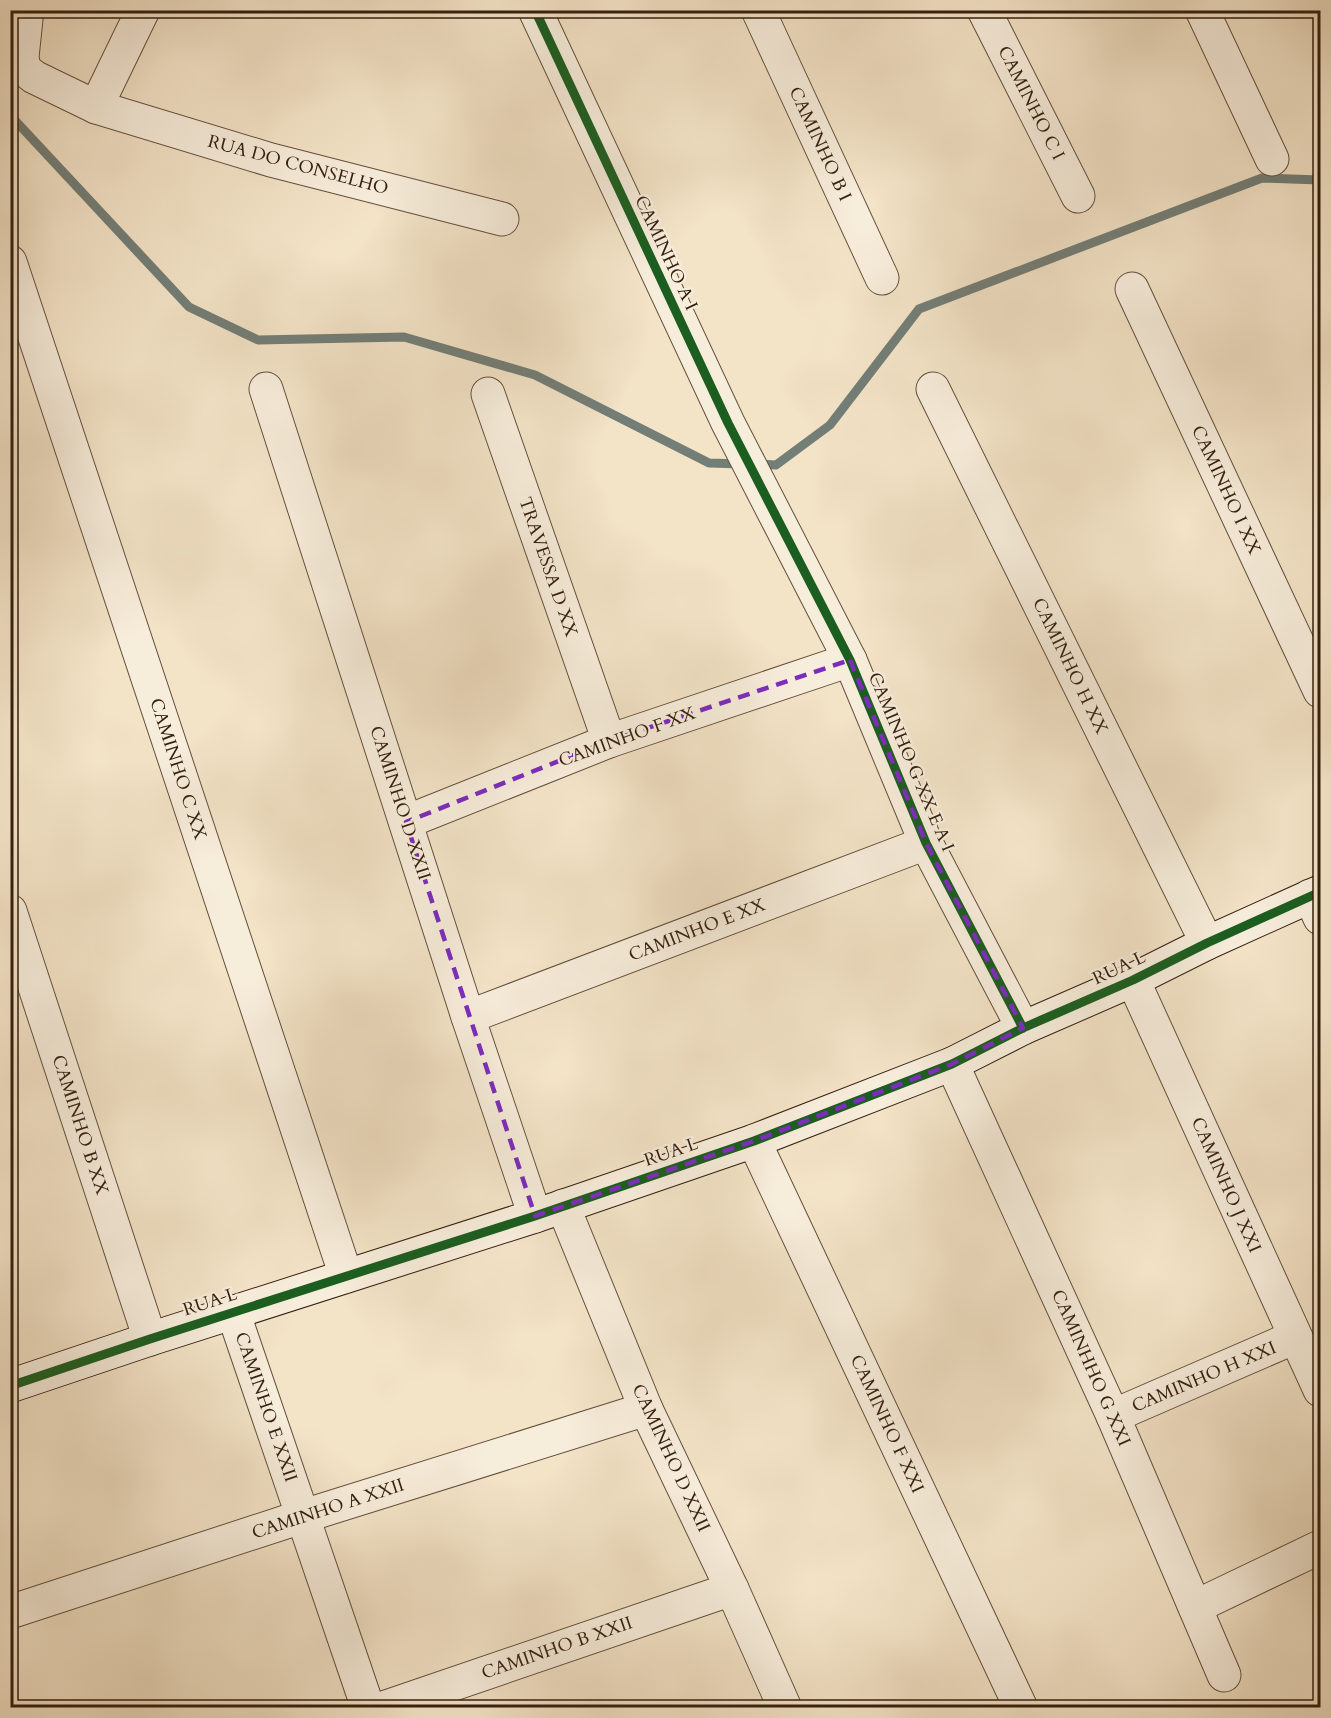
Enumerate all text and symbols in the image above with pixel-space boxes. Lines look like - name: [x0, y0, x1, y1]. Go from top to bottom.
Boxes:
- street label: CAMINHO C I: [991, 42, 1071, 164]
- street label: CAMINHO B I: [783, 83, 857, 205]
- street label: RUA DO CONSELHO: [205, 129, 391, 201]
- street label: CAMINHO A I: [628, 191, 704, 315]
- street label: CAMINHO I XX: [1185, 421, 1267, 559]
- street label: TRAVESSA D XX: [512, 494, 584, 641]
- street label: CAMINHO H XX: [1026, 594, 1114, 739]
- street label: CAMINHO G XX E A I: [862, 669, 960, 855]
- street label: CAMINHO C XX: [143, 695, 213, 844]
- street label: CAMINHO F XX: [555, 700, 700, 773]
- street label: CAMINHO D XXII: [363, 723, 437, 883]
- street label: CAMINHO E XX: [625, 892, 770, 968]
- street label: RUA L: [1088, 945, 1150, 991]
- street label: CAMINHO B XX: [46, 1052, 115, 1199]
- street label: CAMINHO J XXI: [1185, 1113, 1267, 1257]
- street label: RUA L: [641, 1131, 702, 1173]
- street label: RUA L: [180, 1281, 240, 1322]
- street label: CAMINHHO G XXI: [1045, 1286, 1137, 1450]
- street label: CAMINHO E XXII: [229, 1329, 303, 1485]
- street label: CAMINHO H XXI: [1128, 1335, 1280, 1419]
- street label: CAMINHO F XXI: [844, 1351, 930, 1497]
- street label: CAMINHO D XXII: [626, 1380, 716, 1536]
- street label: CAMINHO A XXII: [249, 1473, 407, 1545]
- street label: CAMINHO B XXII: [478, 1610, 636, 1686]

